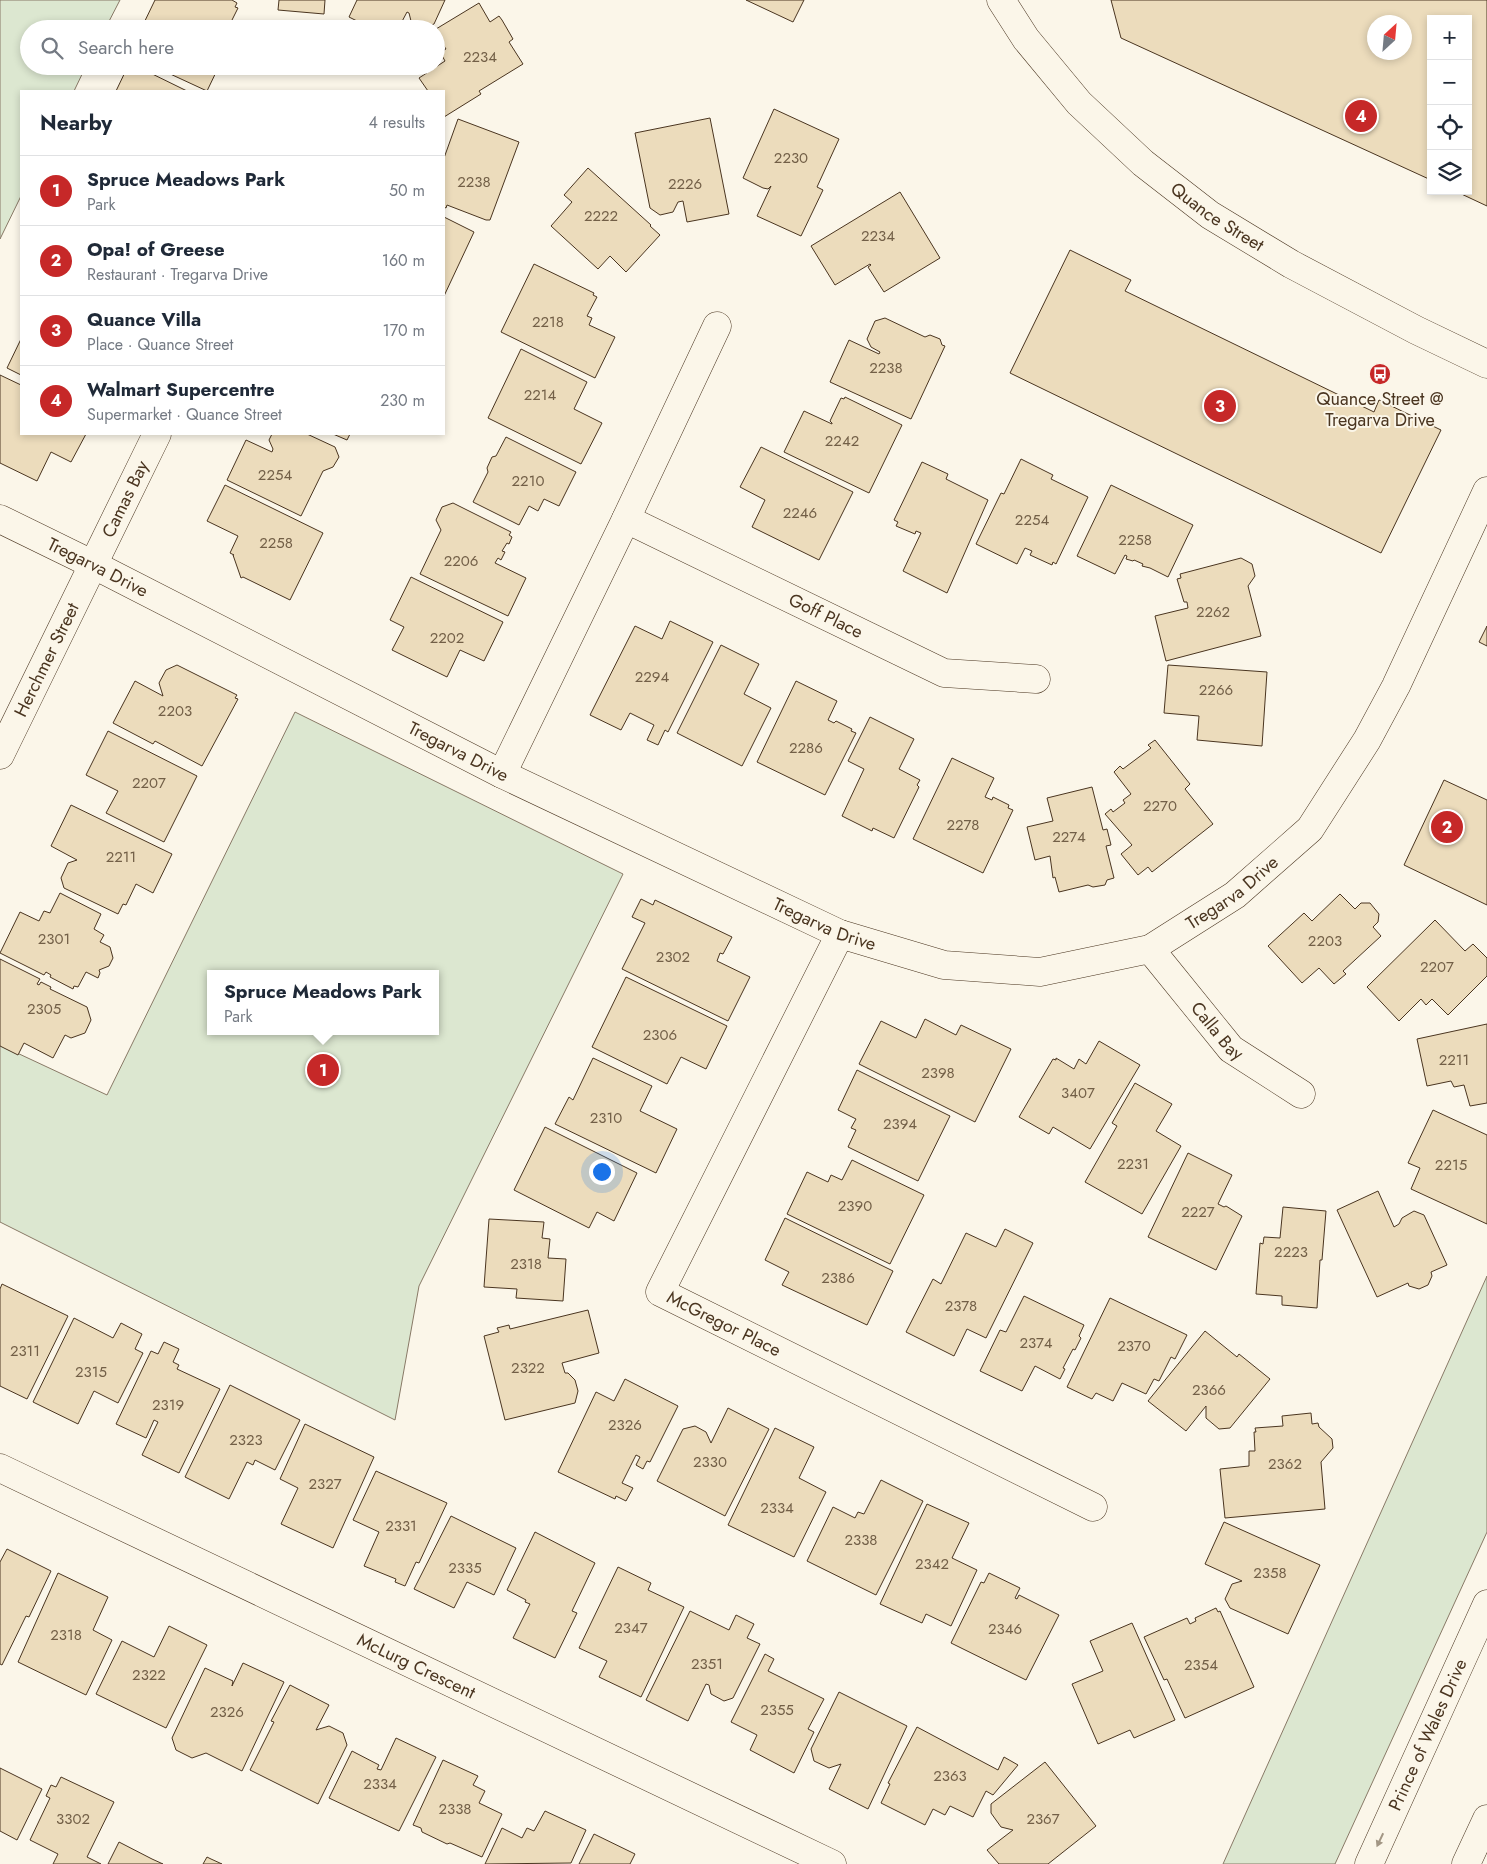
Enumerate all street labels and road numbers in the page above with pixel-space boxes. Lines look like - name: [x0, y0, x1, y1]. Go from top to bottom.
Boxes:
- street label: Quance Street: [1165, 176, 1270, 258]
- street label: Camas Bay: [95, 456, 155, 542]
- street label: Tregarva Drive: [43, 531, 153, 604]
- street label: Goff Place: [784, 587, 868, 645]
- street label: Herchmer Street: [8, 598, 86, 721]
- street label: Tregarva Drive: [404, 715, 513, 788]
- street label: Tregarva Drive: [1181, 850, 1284, 936]
- street label: Tregarva Drive: [769, 891, 879, 957]
- street label: Calla Bay: [1185, 996, 1248, 1067]
- street label: McGregor Place: [662, 1284, 785, 1363]
- street label: McLurg Crescent: [353, 1627, 480, 1706]
- street label: Prince of Wales Drive: [1382, 1654, 1473, 1815]

